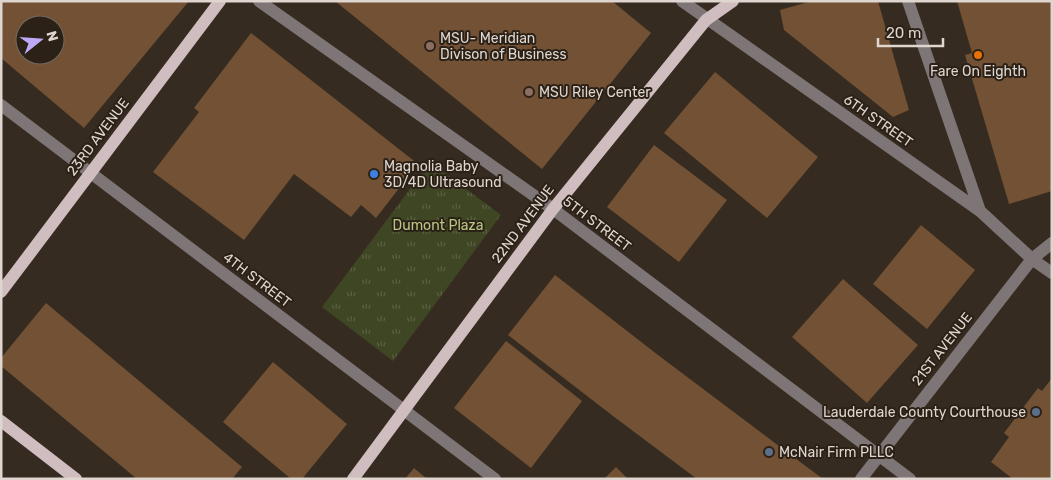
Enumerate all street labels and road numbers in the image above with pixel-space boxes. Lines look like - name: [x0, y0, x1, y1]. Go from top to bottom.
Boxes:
- street label: 6TH STREET: [840, 91, 916, 151]
- street label: 23RD AVENUE: [63, 95, 133, 179]
- street label: 22ND AVENUE: [488, 182, 558, 266]
- street label: 5TH STREET: [560, 193, 634, 255]
- street label: 4TH STREET: [220, 249, 294, 311]
- street label: 21ST AVENUE: [908, 309, 976, 389]

